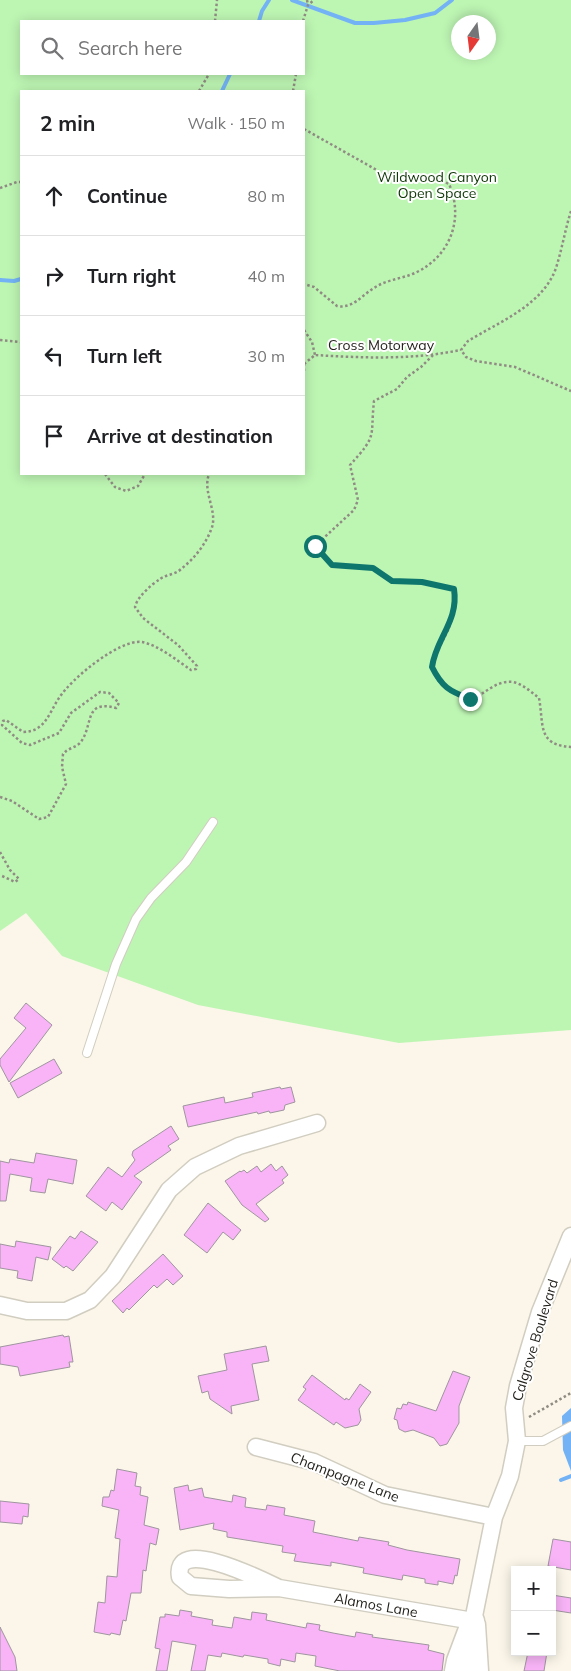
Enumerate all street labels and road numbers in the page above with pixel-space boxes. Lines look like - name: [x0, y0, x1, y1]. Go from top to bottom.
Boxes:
- street label: Cross Motorway: [328, 336, 435, 354]
- street label: Calgrove Boulevard: [508, 1277, 562, 1403]
- street label: Champagne Lane: [288, 1448, 402, 1506]
- street label: Alamos Lane: [333, 1589, 419, 1621]

